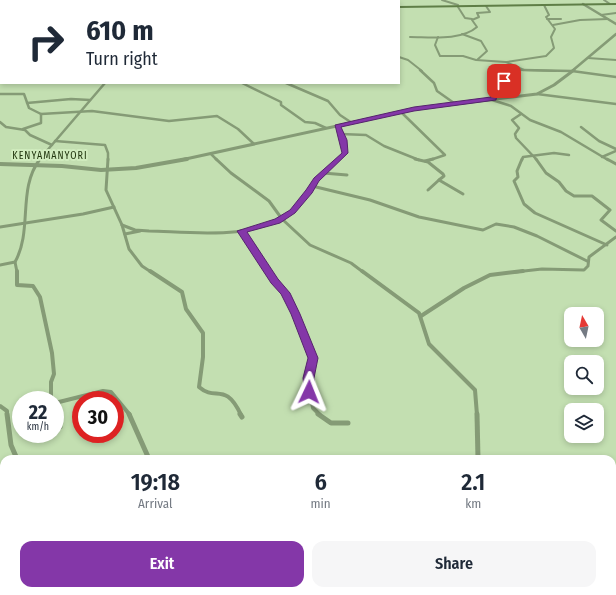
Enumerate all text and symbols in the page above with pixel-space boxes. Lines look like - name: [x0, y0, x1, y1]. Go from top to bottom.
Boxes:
- text: 610 m: [86, 14, 154, 47]
- icon: right: [20, 16, 72, 68]
- text: Turn right: [86, 48, 158, 70]
- pin: [487, 64, 521, 98]
- icon: arrive: [493, 70, 515, 92]
- district label: KENYAMANYORI: [12, 150, 88, 162]
- north arrow: [564, 307, 604, 347]
- map controls: [564, 307, 604, 443]
- button: search: [564, 355, 604, 395]
- position arrow: [288, 371, 330, 413]
- speed limit sign: 30: [72, 391, 124, 443]
- text: 22: [29, 400, 47, 424]
- button: layers: [564, 403, 604, 443]
- text: km/h: [27, 421, 49, 433]
- text: 19:18: [131, 468, 180, 496]
- text: 6: [314, 468, 327, 496]
- text: 2.1: [461, 468, 485, 496]
- text: Arrival: [138, 496, 173, 511]
- text: min: [311, 496, 331, 511]
- text: km: [465, 496, 481, 511]
- button: Exit: [20, 541, 304, 587]
- button: Share: [312, 541, 596, 587]

